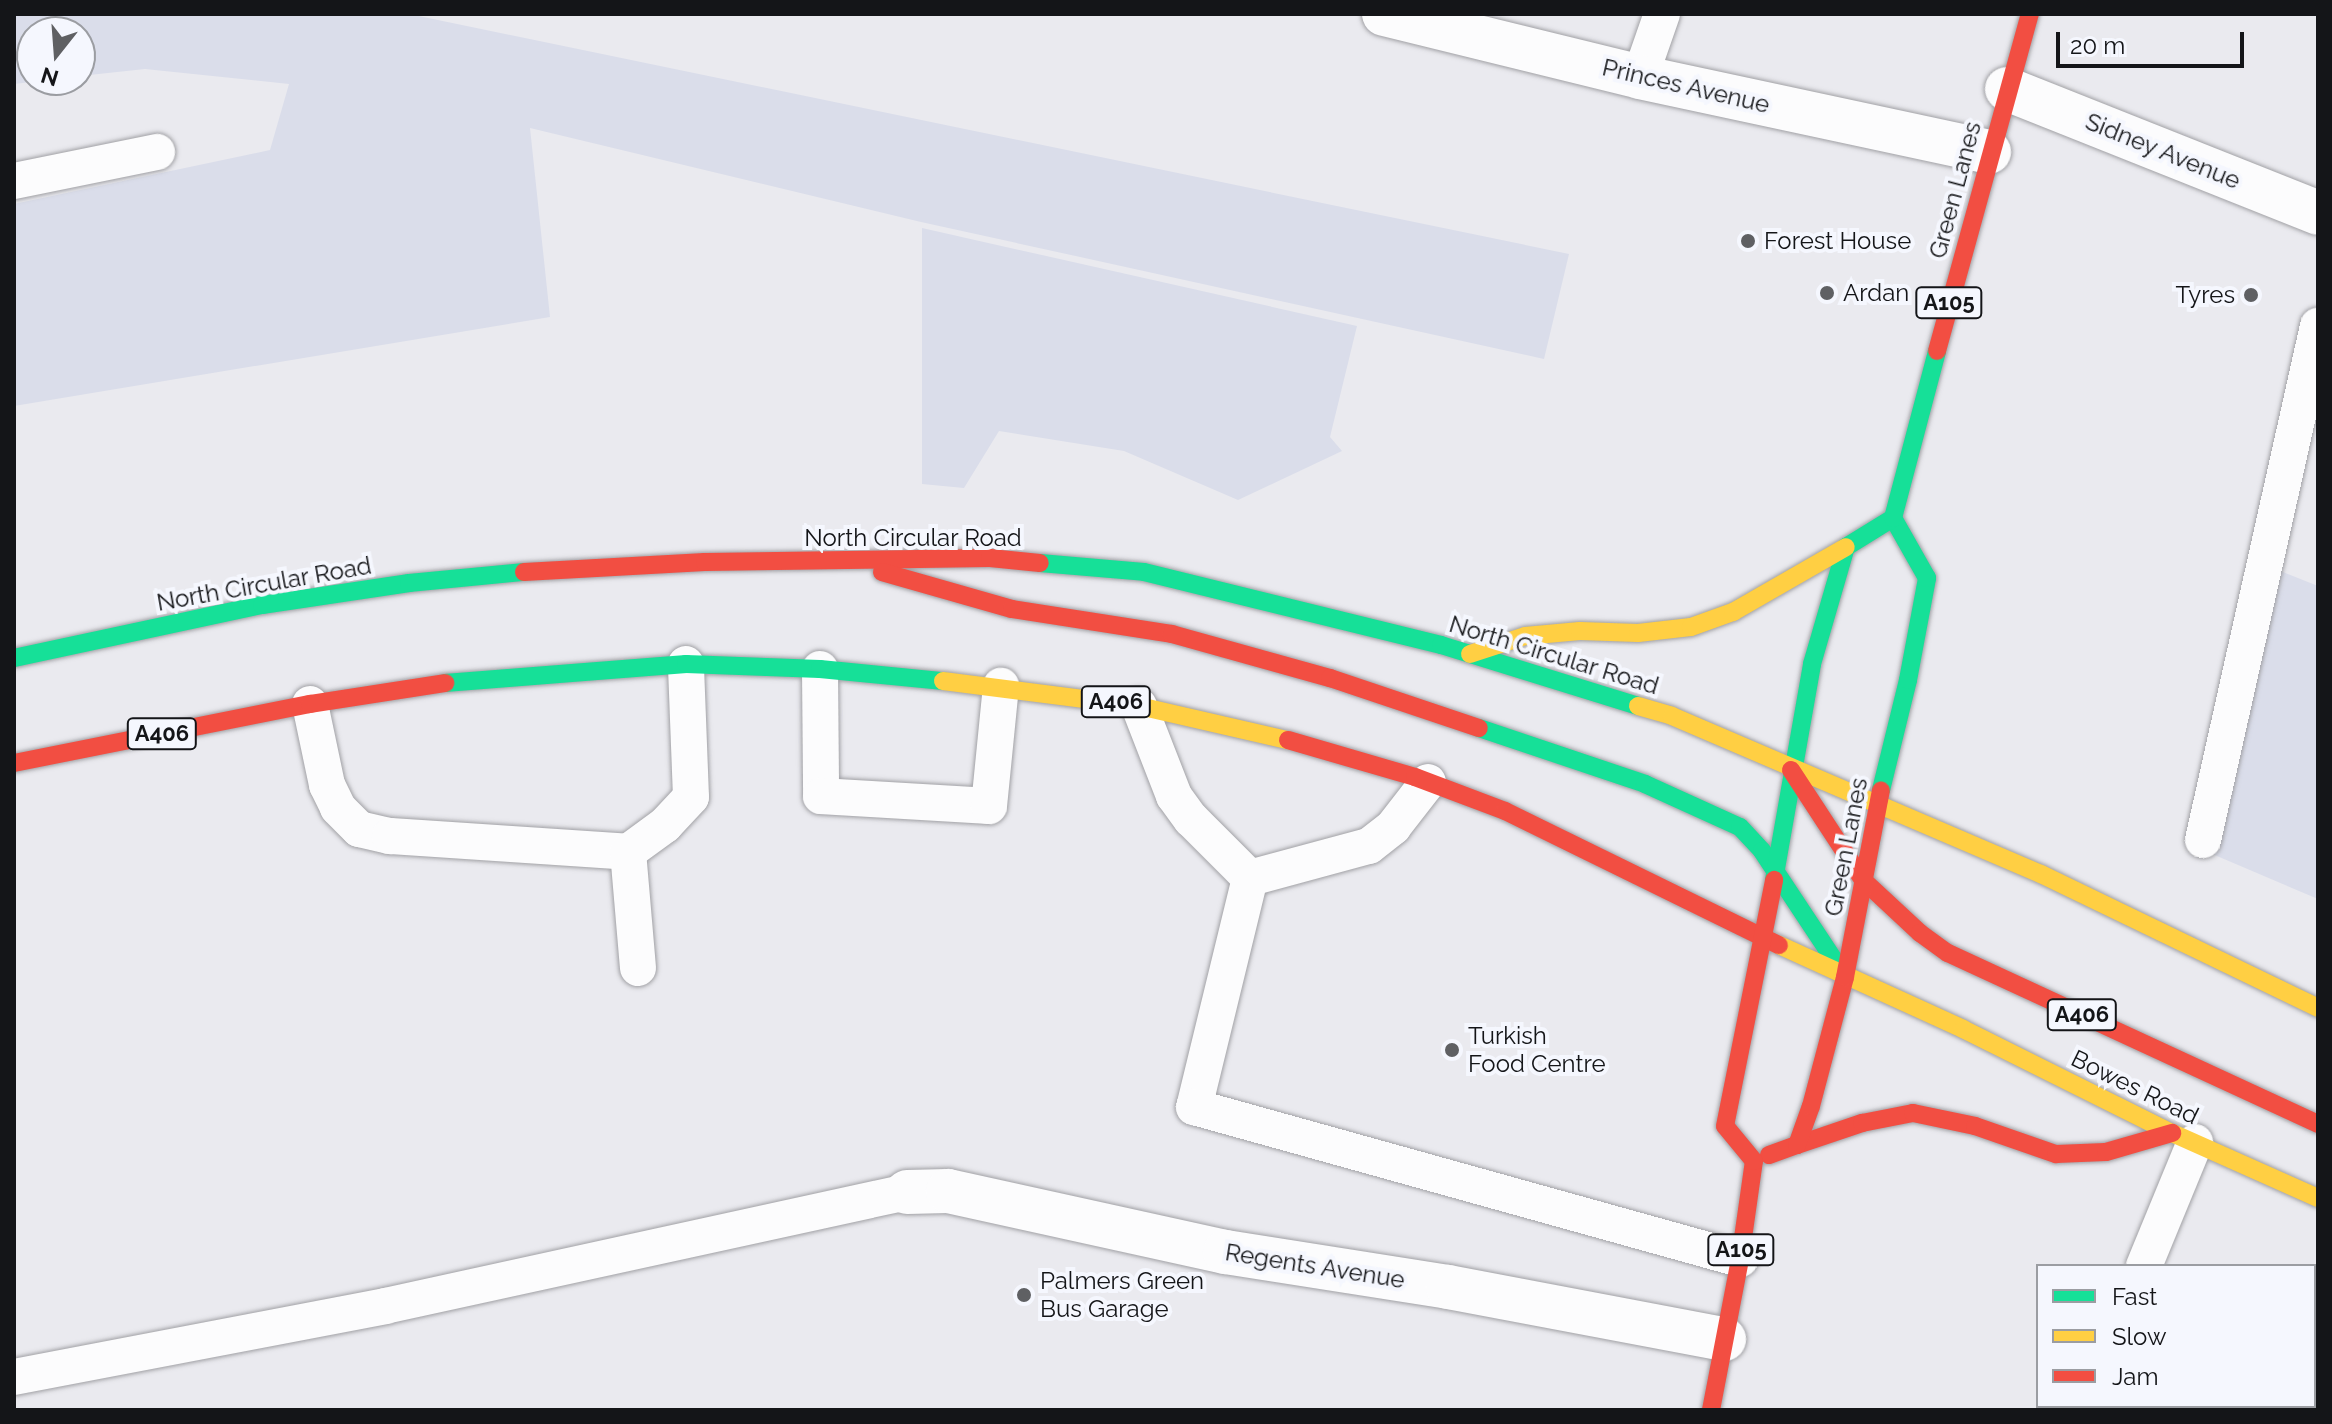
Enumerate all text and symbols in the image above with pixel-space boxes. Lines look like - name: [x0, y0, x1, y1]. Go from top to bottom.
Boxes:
- north arrow: [16, 16, 96, 96]
- scale bar: [2060, 16, 2248, 66]
- text: 20 m: [2070, 31, 2125, 60]
- street label: Princes Avenue: [1599, 53, 1773, 119]
- text: N: [38, 62, 61, 92]
- street label: Sidney Avenue: [2081, 107, 2245, 195]
- street label: Green Lanes: [1923, 119, 1987, 261]
- place label: Forest House: [1764, 227, 1911, 255]
- marker: Forest House: [1739, 232, 1757, 250]
- place label: Ardan: [1843, 279, 1909, 307]
- place label: Tyres: [2176, 281, 2235, 309]
- marker: Ardan: [1818, 284, 1836, 302]
- road number: A105: [1915, 285, 1983, 321]
- marker: Tyres: [2242, 286, 2260, 304]
- street label: North Circular Road: [804, 524, 1022, 552]
- street label: North Circular Road: [154, 551, 374, 617]
- street label: North Circular Road: [1446, 609, 1662, 701]
- road number: A406: [1080, 684, 1152, 720]
- road number: A406: [126, 716, 198, 752]
- street label: Green Lanes: [1818, 775, 1874, 919]
- road number: A406: [2046, 997, 2118, 1033]
- place label: Turkish Food Centre: [1468, 1022, 1606, 1078]
- marker: Turkish Food Centre: [1443, 1041, 1461, 1059]
- street label: Bowes Road: [2067, 1044, 2203, 1130]
- road number: A105: [1707, 1232, 1775, 1268]
- street label: Regents Avenue: [1223, 1238, 1407, 1294]
- legend: [2036, 1264, 2316, 1408]
- place label: Palmers Green Bus Garage: [1040, 1267, 1204, 1323]
- text: Fast: [2112, 1282, 2157, 1311]
- marker: Palmers Green Bus Garage: [1015, 1286, 1033, 1304]
- text: Slow: [2112, 1322, 2166, 1351]
- text: Jam: [2112, 1362, 2158, 1391]

